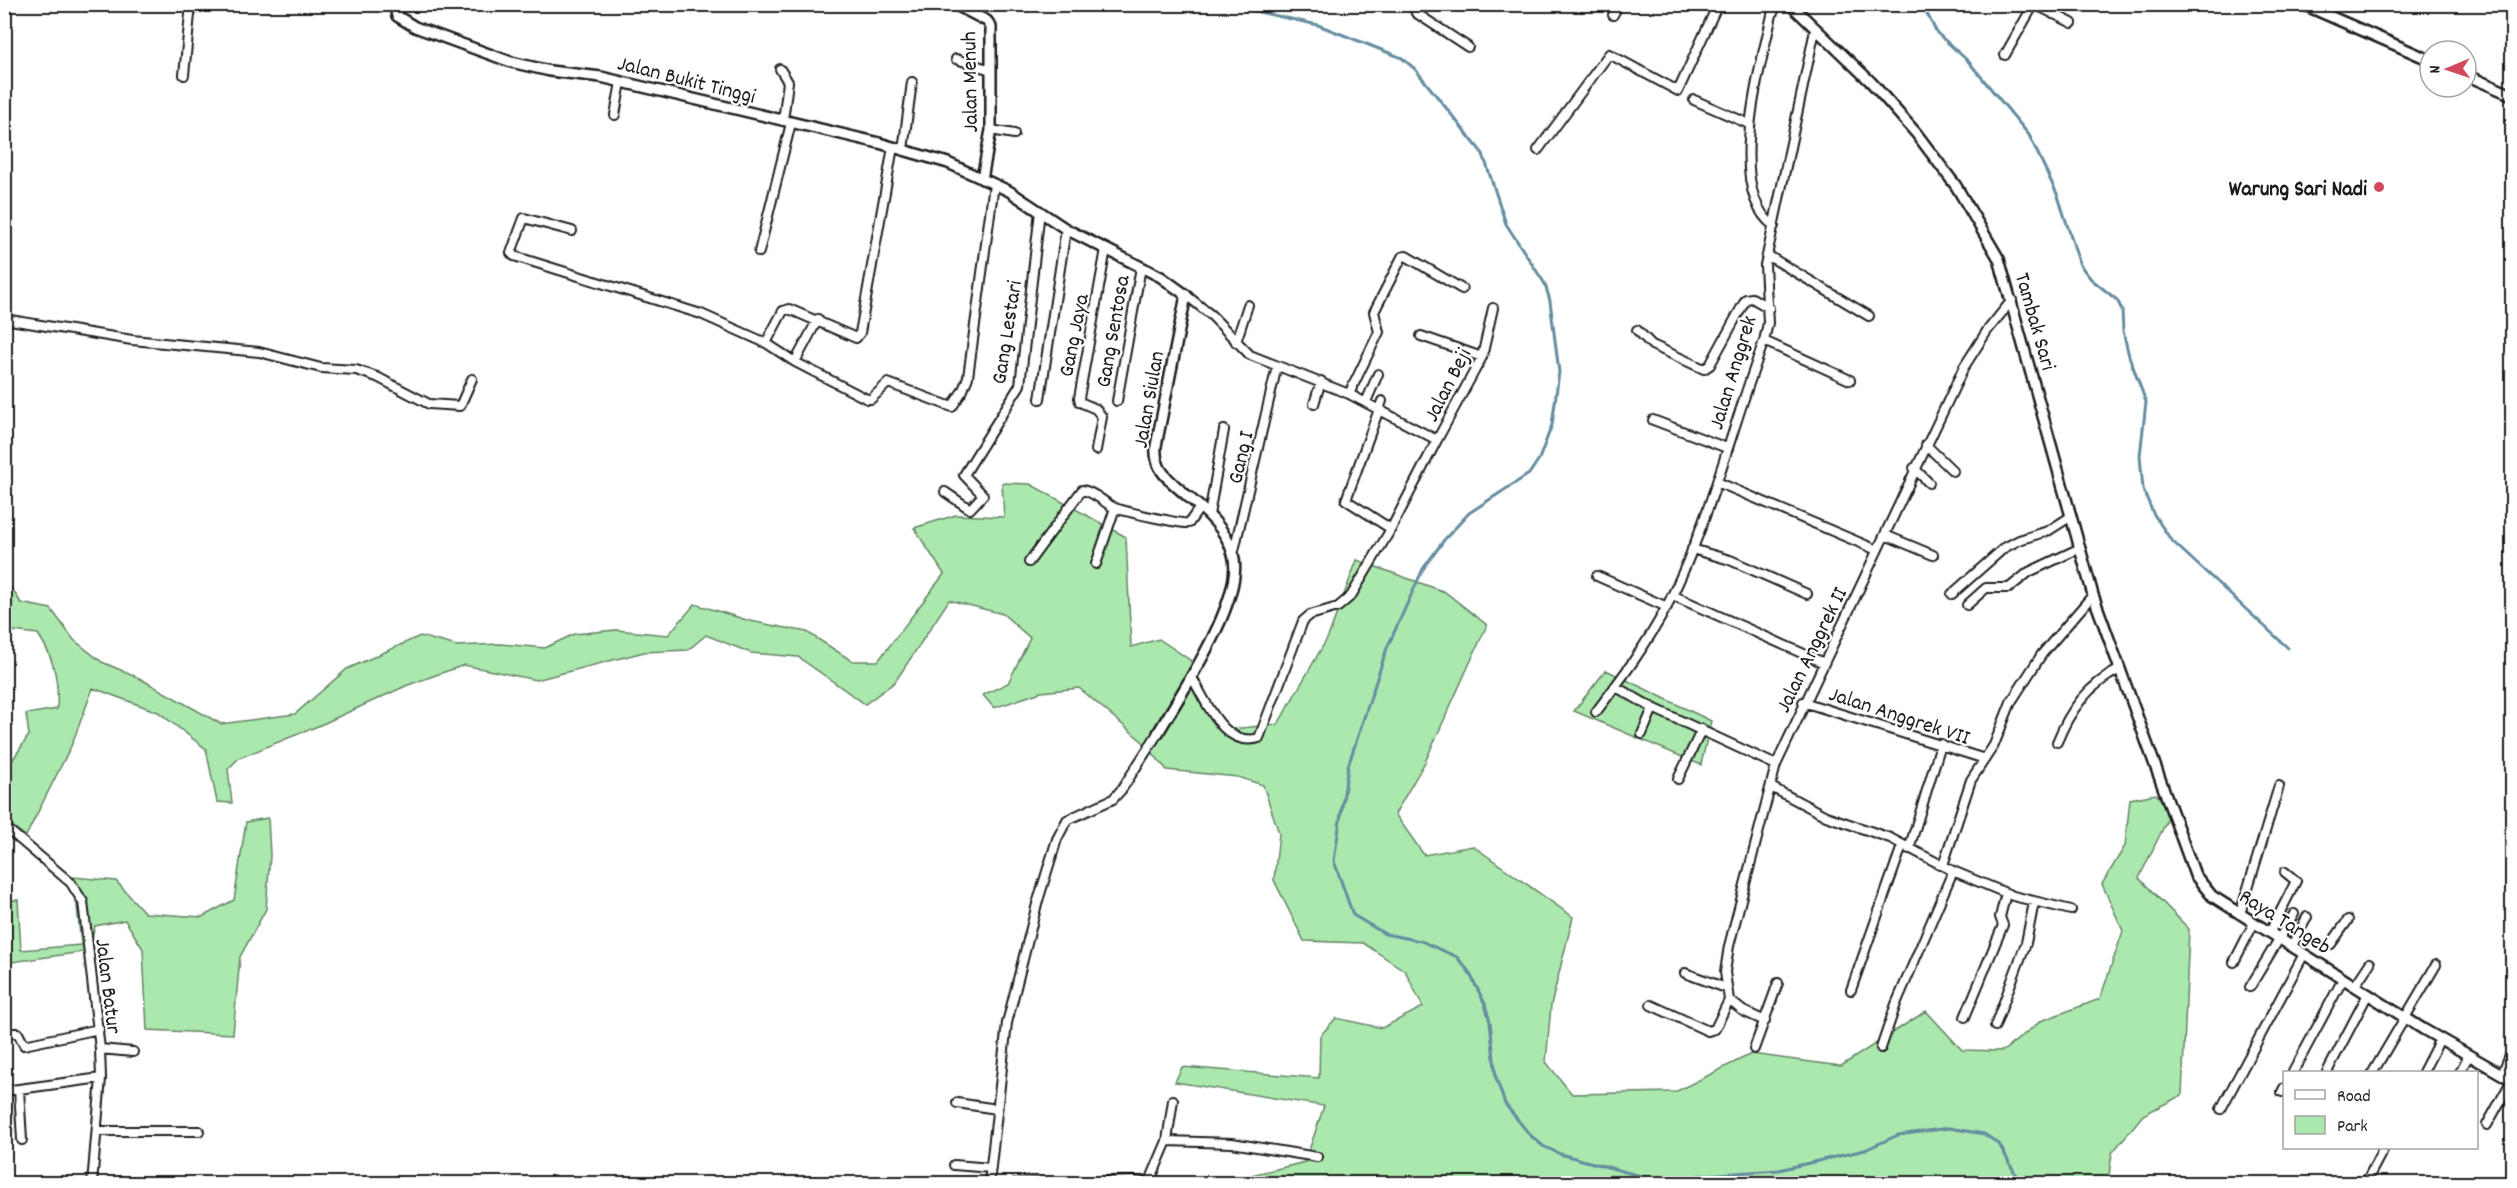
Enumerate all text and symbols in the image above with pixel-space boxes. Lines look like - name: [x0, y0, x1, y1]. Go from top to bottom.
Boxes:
- street label: Jalan Menuh: [955, 31, 988, 133]
- north arrow: [2418, 39, 2478, 99]
- street label: Jalan Bukit Tinggi: [614, 49, 759, 114]
- text: N: [2424, 65, 2447, 74]
- place label: Warung Sari Nadi: [2229, 175, 2367, 206]
- marker: Warung Sari Nadi: [2372, 180, 2386, 194]
- street label: Tambak Sari: [2005, 269, 2062, 374]
- street label: Gang Sentosa: [1089, 272, 1140, 390]
- street label: Gang Lestari: [985, 278, 1032, 387]
- street label: Gang Jaya: [1052, 291, 1099, 380]
- street label: Jalan Anggrek: [1702, 312, 1766, 434]
- street label: Jalan Beji: [1417, 343, 1481, 428]
- street label: Jalan Siulan: [1127, 349, 1174, 451]
- street label: Gang I: [1221, 428, 1264, 487]
- street label: Jalan Anggrek II: [1769, 582, 1857, 718]
- street label: Jalan Anggrek VII: [1824, 680, 1974, 755]
- street label: Raya Tangeb: [2232, 882, 2336, 964]
- street label: Jalan Batur: [85, 937, 128, 1037]
- legend: [2283, 1071, 2478, 1149]
- text: Road: [2337, 1085, 2371, 1110]
- text: Park: [2337, 1115, 2368, 1140]

